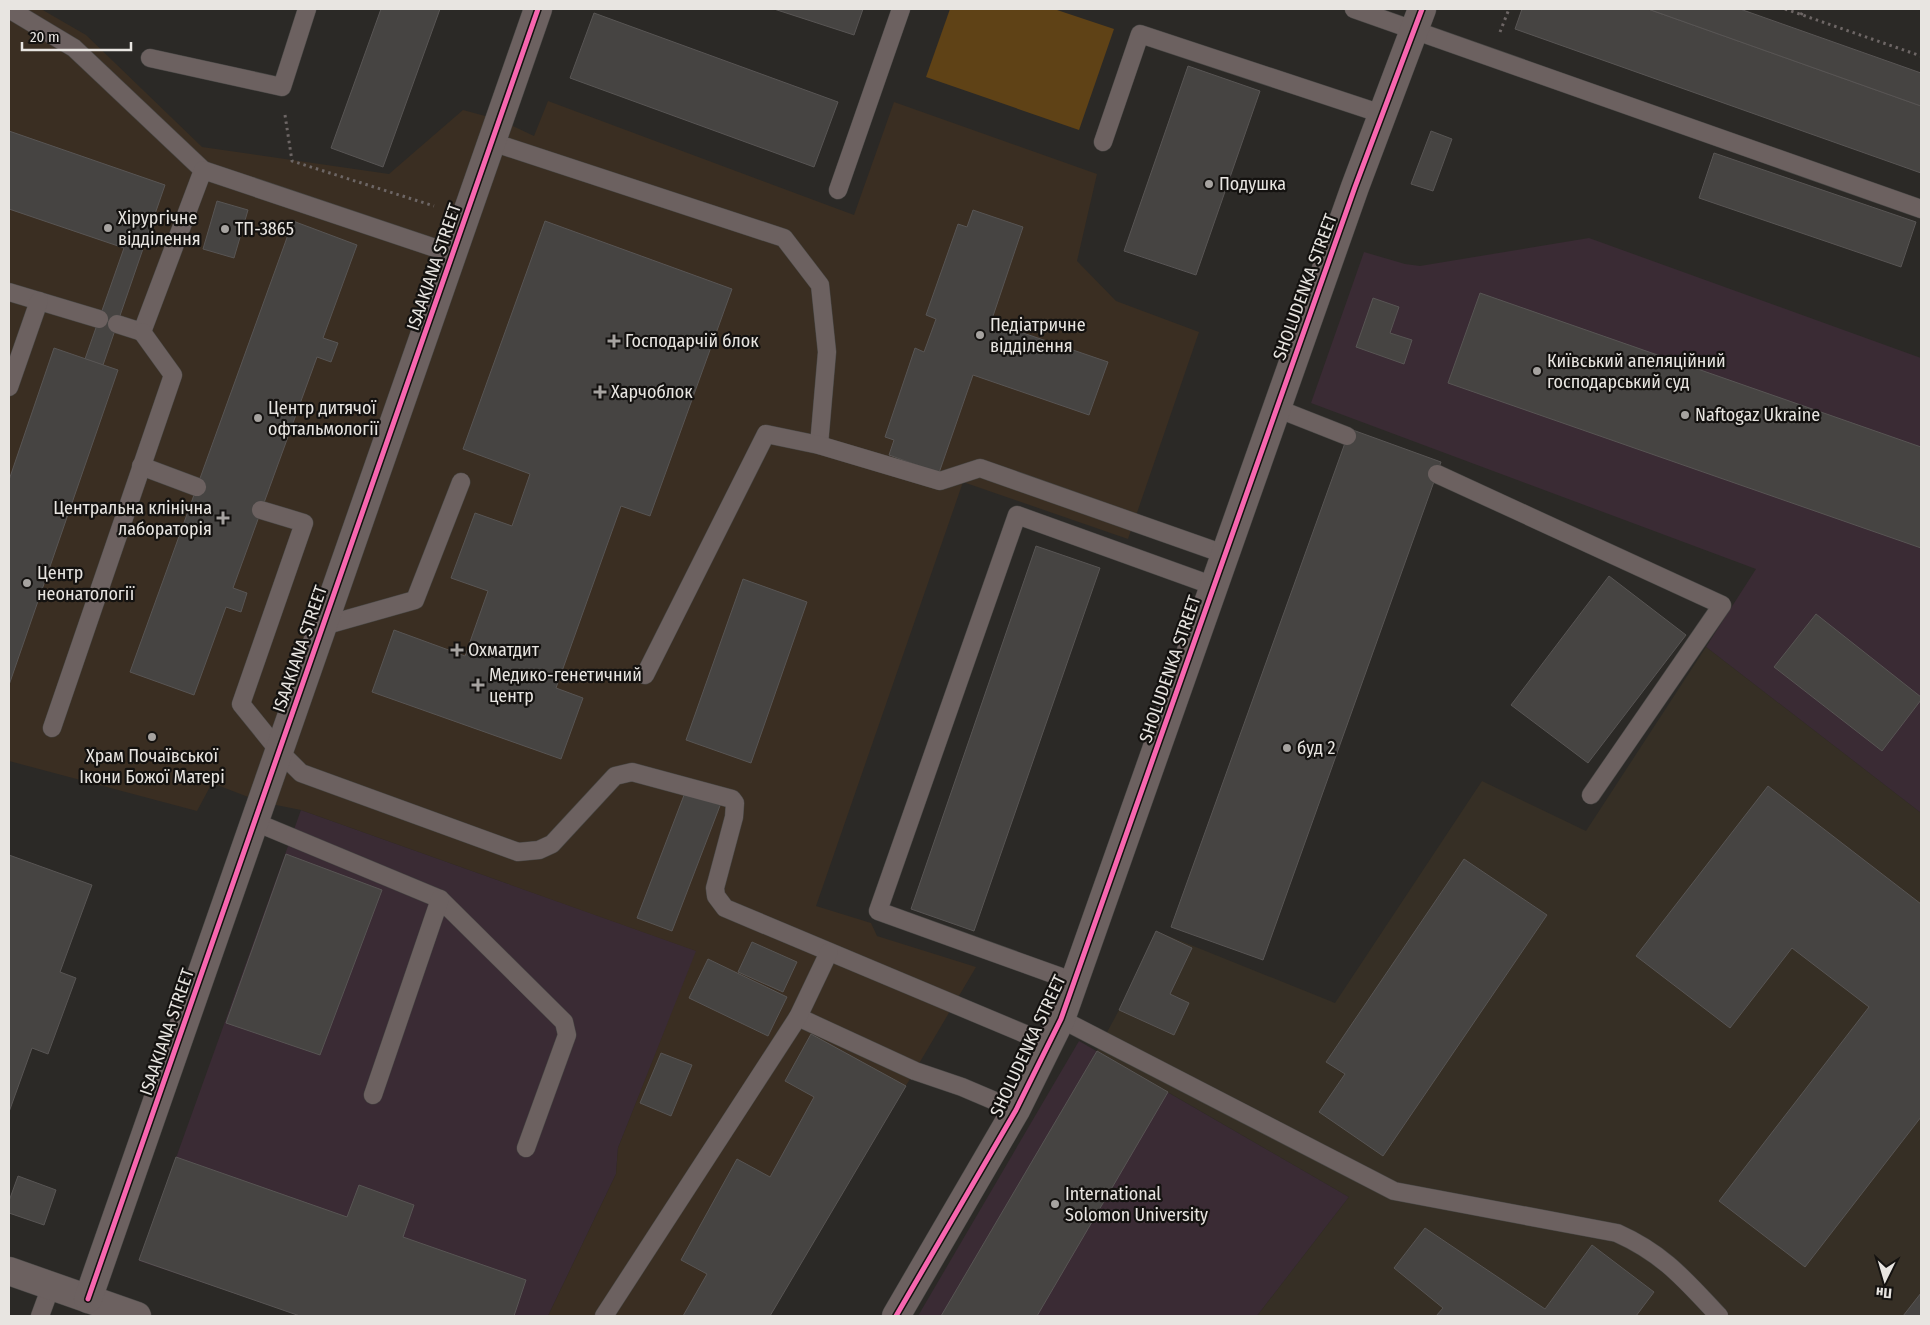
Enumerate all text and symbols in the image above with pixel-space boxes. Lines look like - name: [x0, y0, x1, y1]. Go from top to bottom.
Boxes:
- scale bar: [22, 20, 131, 52]
- text: 20 m: [30, 28, 60, 46]
- place label: Подушка: [1219, 173, 1286, 195]
- marker: Подушка: [1203, 178, 1215, 190]
- street label: ISAAKIANA STREET: [402, 200, 466, 333]
- place label: Хірургічне відділення: [118, 207, 201, 250]
- street label: SHOLUDENKA STREET: [1268, 210, 1342, 363]
- place label: ТП-3865: [235, 218, 294, 240]
- marker: Хірургічне відділення: [102, 222, 114, 234]
- marker: ТП-3865: [219, 223, 231, 235]
- place label: Педіатричне відділення: [990, 314, 1086, 357]
- marker: Педіатричне відділення: [974, 329, 986, 341]
- place label: Господарчій блок: [625, 330, 759, 352]
- marker: Господарчій блок: [607, 334, 621, 348]
- place label: Київський апеляційний господарський суд: [1547, 350, 1726, 393]
- marker: Київський апеляційний господарський суд: [1531, 365, 1543, 377]
- place label: Харчоблок: [611, 381, 693, 403]
- marker: Харчоблок: [593, 385, 607, 399]
- place label: Центр дитячої офтальмології: [268, 397, 379, 440]
- place label: Naftogaz Ukraine: [1695, 404, 1820, 426]
- marker: Naftogaz Ukraine: [1679, 409, 1691, 421]
- marker: Центр дитячої офтальмології: [252, 412, 264, 424]
- place label: Центральна клінічна лабораторія: [53, 497, 212, 540]
- marker: Центральна клінічна лабораторія: [216, 511, 230, 525]
- place label: Центр неонатології: [37, 562, 135, 605]
- marker: Центр неонатології: [21, 577, 33, 589]
- street label: ISAAKIANA STREET: [268, 582, 332, 715]
- street label: SHOLUDENKA STREET: [1134, 592, 1206, 746]
- place label: Охматдит: [468, 639, 540, 661]
- marker: Охматдит: [450, 643, 464, 657]
- place label: Медико-генетичний центр: [489, 664, 642, 707]
- marker: Медико-генетичний центр: [471, 678, 485, 692]
- marker: Храм Почаївської Ікони Божої Матері: [146, 731, 158, 743]
- place label: буд 2: [1297, 737, 1335, 759]
- marker: буд 2: [1281, 742, 1293, 754]
- place label: Храм Почаївської Ікони Божої Матері: [79, 745, 225, 788]
- street label: ISAAKIANA STREET: [135, 965, 199, 1098]
- street label: SHOLUDENKA STREET: [985, 971, 1071, 1121]
- place label: International Solomon University: [1065, 1183, 1208, 1226]
- marker: International Solomon University: [1049, 1198, 1061, 1210]
- north arrow: [1860, 1255, 1910, 1305]
- text: Пн: [1875, 1283, 1893, 1302]

